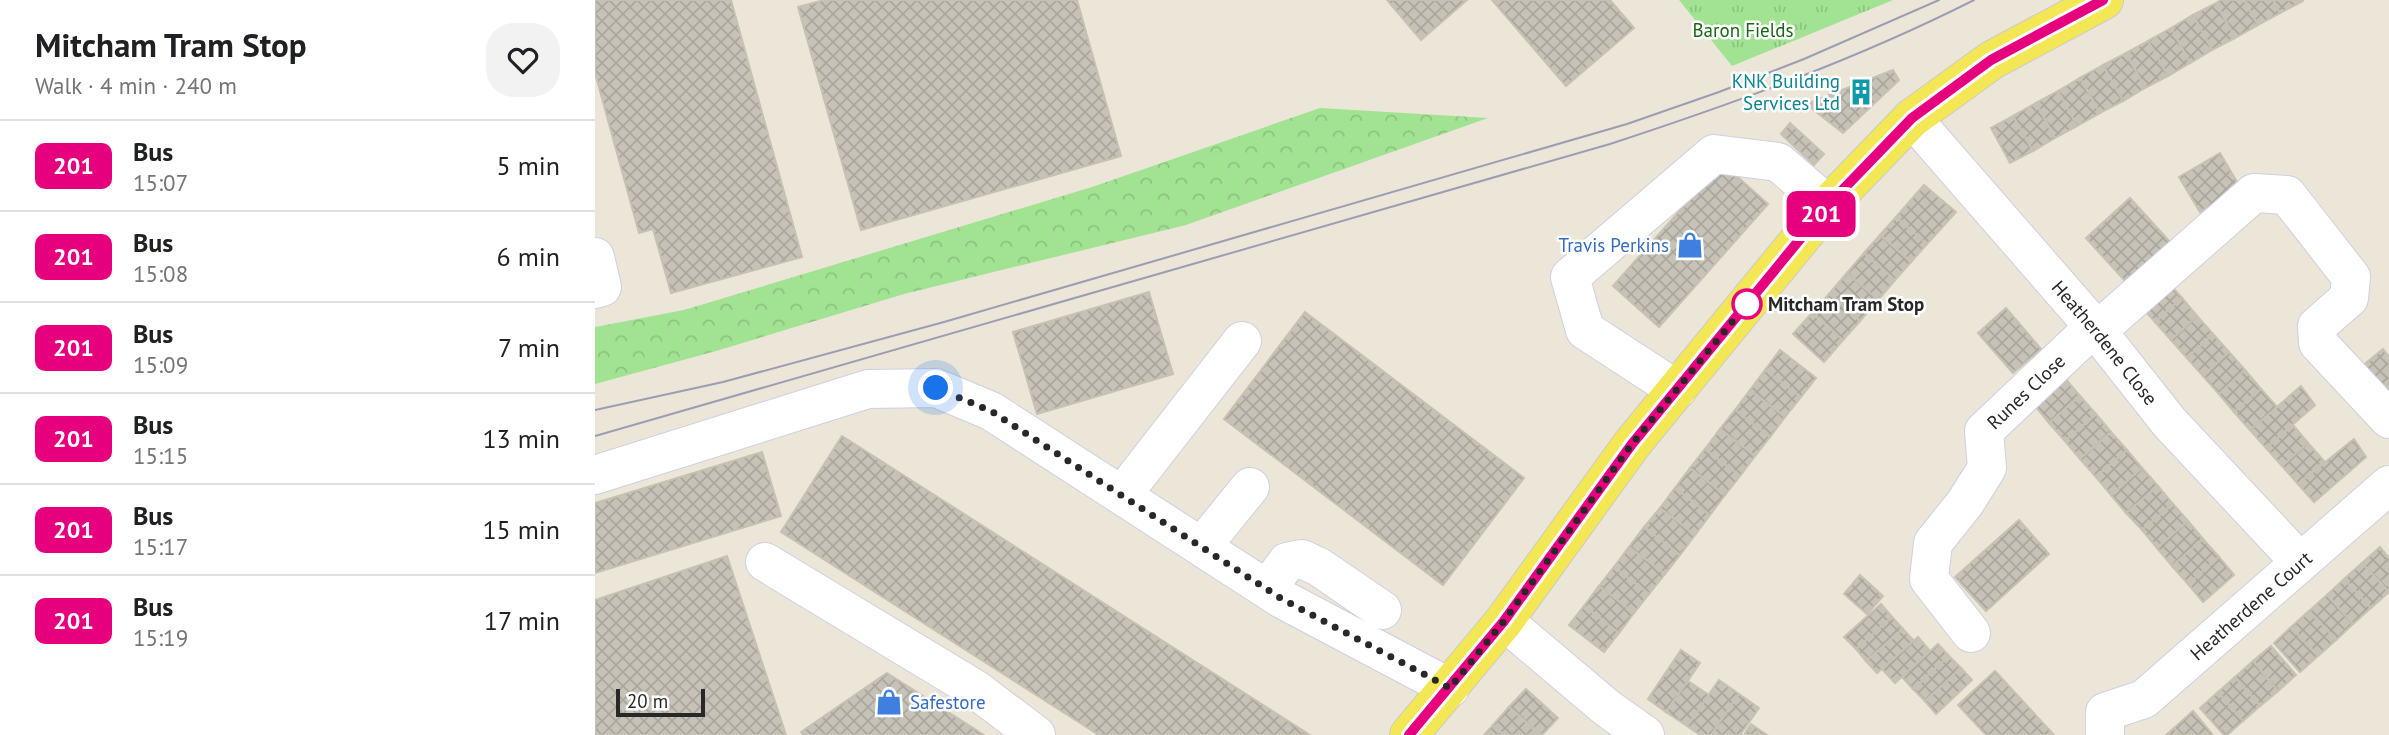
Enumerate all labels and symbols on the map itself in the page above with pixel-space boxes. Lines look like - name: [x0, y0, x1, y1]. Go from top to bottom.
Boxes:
- park label: Baron Fields: [1693, 18, 1793, 42]
- place label: KNK Building Services Ltd: [1732, 69, 1840, 115]
- building icon: KNK Building Services Ltd: [1846, 77, 1876, 107]
- line badge: 201: [1781, 191, 1861, 237]
- shop icon: Travis Perkins: [1675, 230, 1705, 260]
- place label: Travis Perkins: [1559, 233, 1669, 257]
- street label: Heatherdene Close: [2047, 275, 2163, 410]
- marker: Mitcham Tram Stop: [1732, 289, 1762, 319]
- place label: Mitcham Tram Stop: [1768, 292, 1924, 316]
- street label: Runes Close: [1982, 349, 2070, 434]
- your location: [918, 370, 953, 405]
- street label: Heatherdene Court: [2185, 546, 2317, 665]
- scale bar: [616, 686, 705, 718]
- shop icon: Safestore: [874, 687, 904, 717]
- place label: Safestore: [910, 690, 986, 714]

